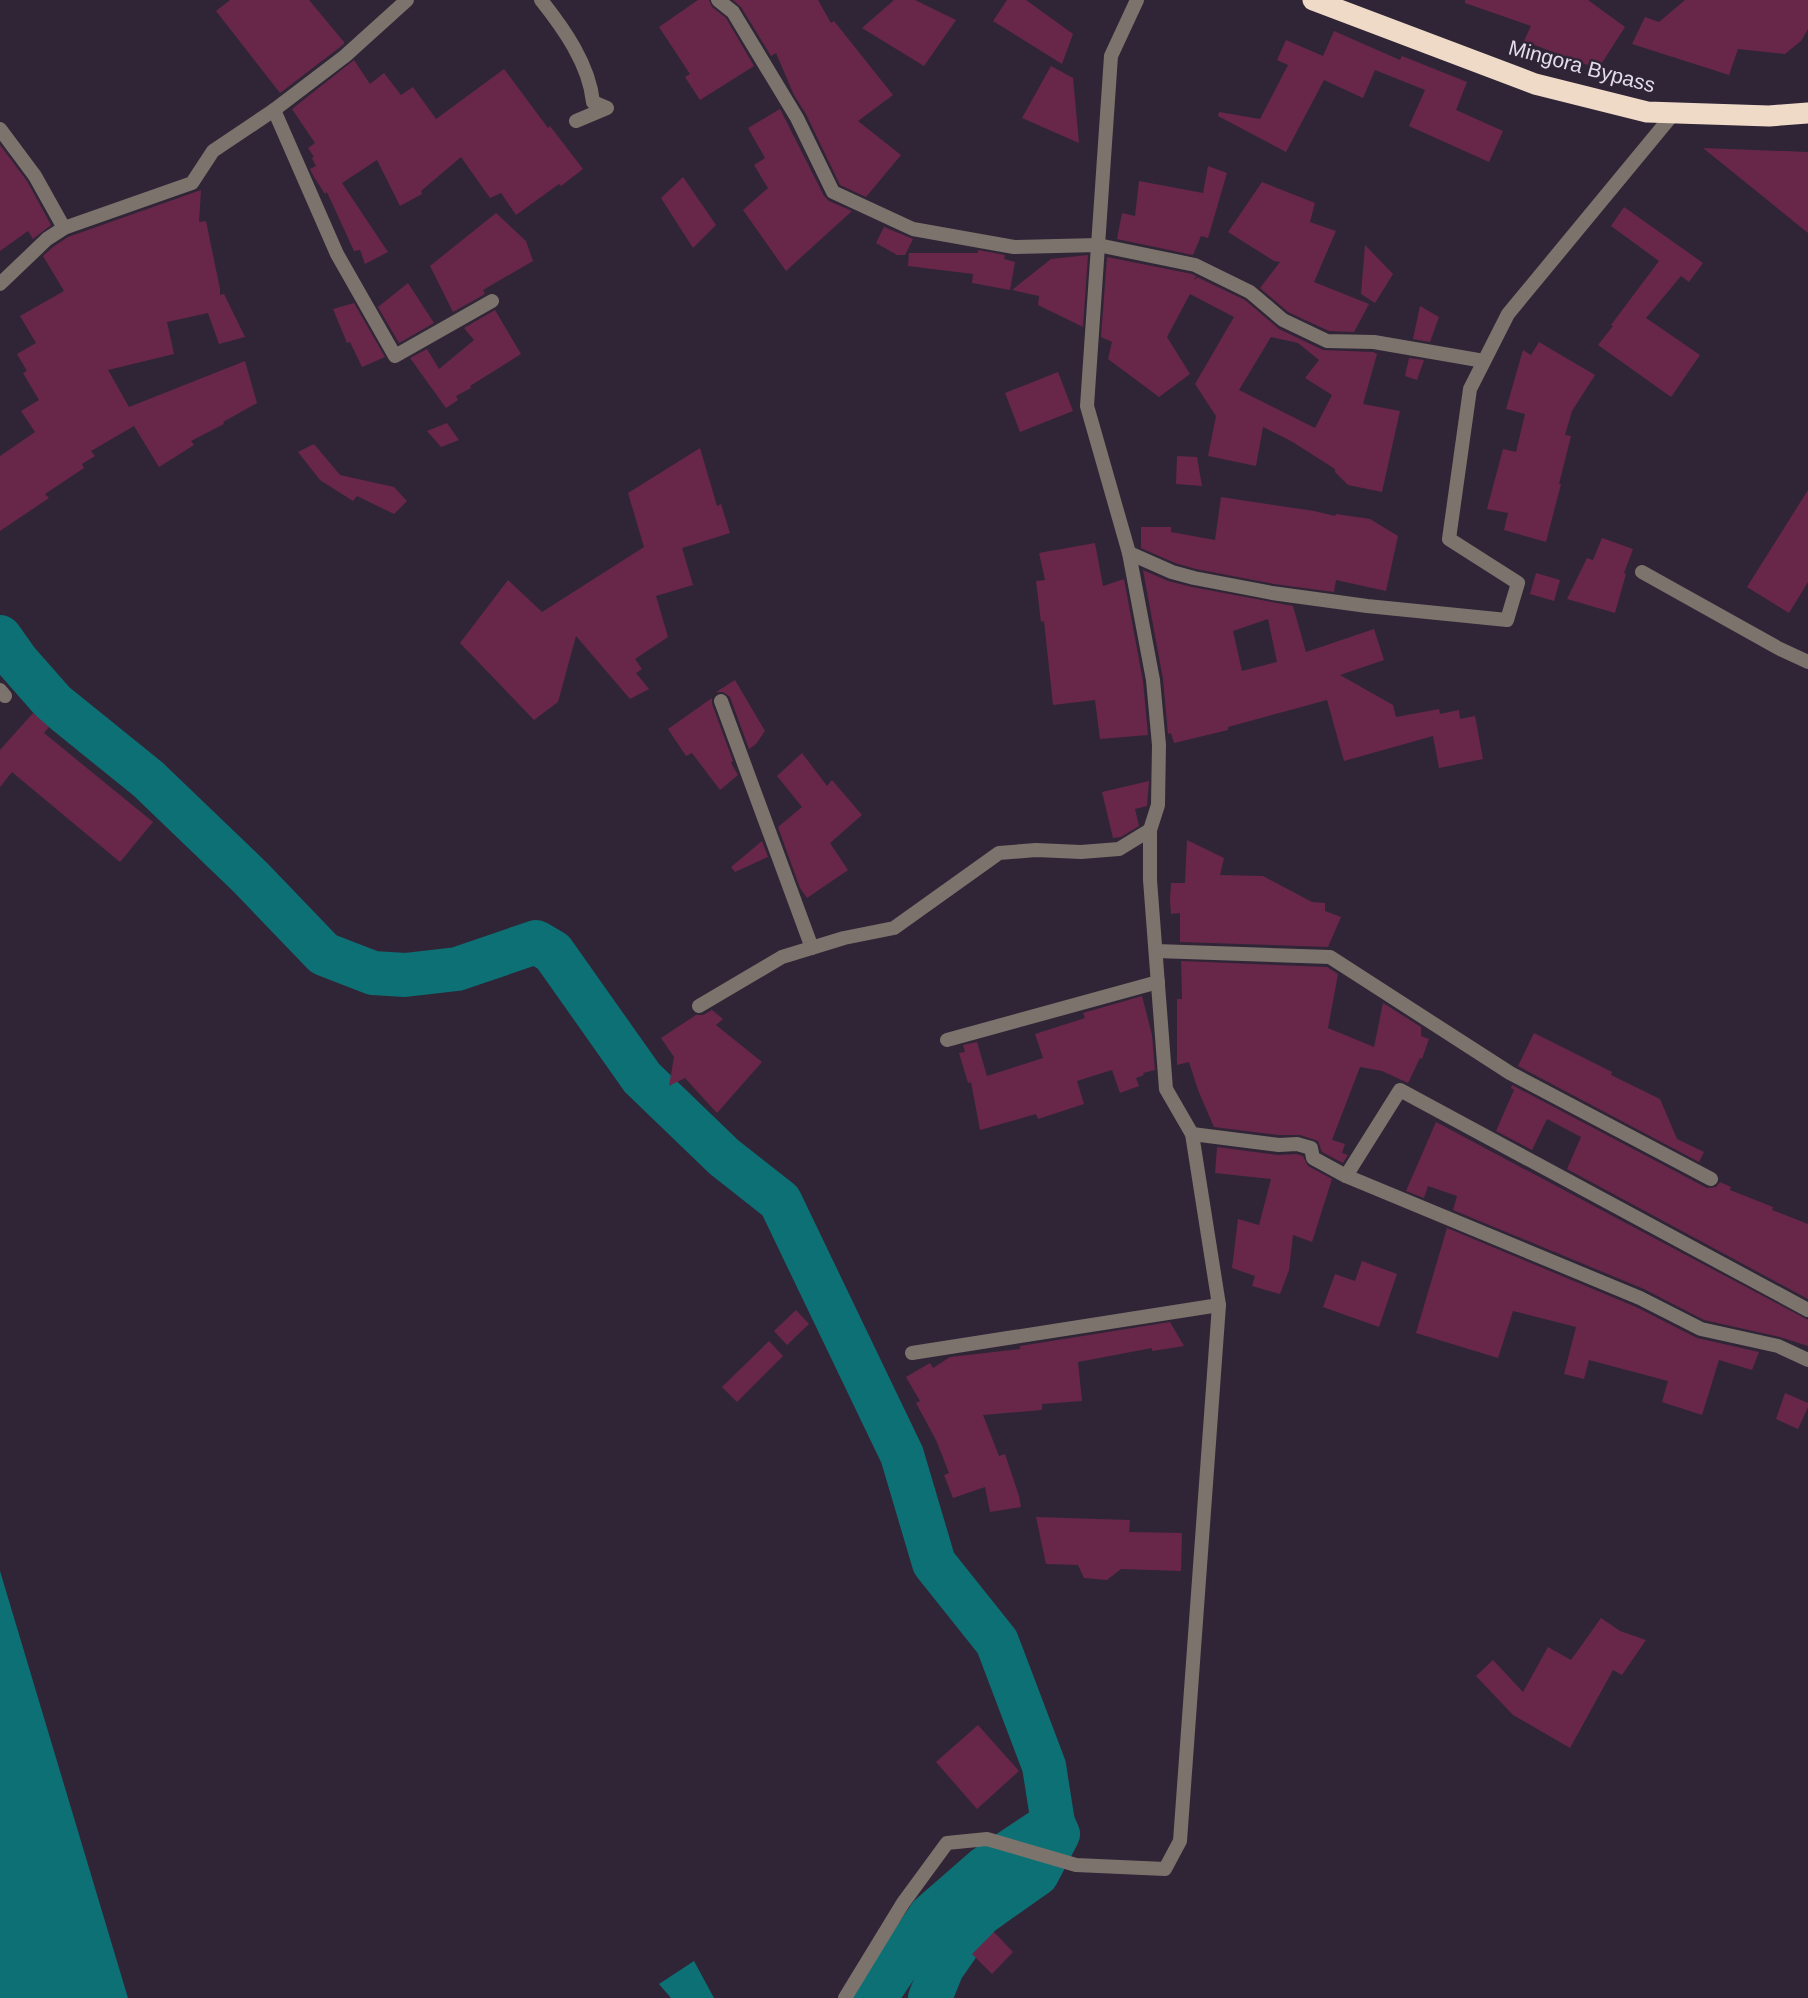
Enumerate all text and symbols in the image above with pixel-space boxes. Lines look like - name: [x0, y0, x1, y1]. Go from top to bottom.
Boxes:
- street label: Mingora Bypass: [1506, 35, 1658, 97]

